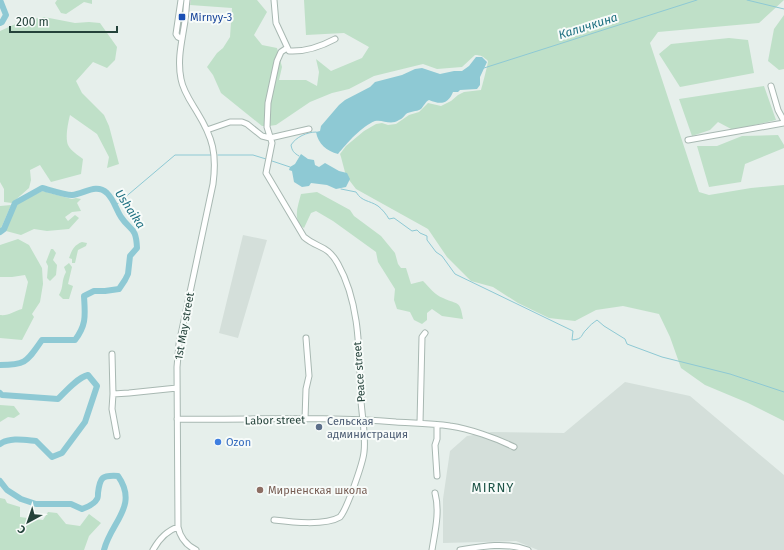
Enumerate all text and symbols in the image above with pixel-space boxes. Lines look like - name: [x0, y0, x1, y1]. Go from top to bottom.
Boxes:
- scale bar: [10, 8, 117, 34]
- water label: Каличкина: [557, 10, 619, 42]
- place label: Mirnyy-3: [190, 11, 232, 24]
- marker: Mirnyy-3: [177, 12, 187, 22]
- text: 200 m: [16, 15, 49, 29]
- water label: Ushaika: [112, 187, 148, 231]
- street label: 1st May street: [172, 291, 197, 361]
- street label: Peace street: [351, 341, 368, 403]
- street label: Labor street: [245, 413, 305, 428]
- place label: Сельская администрация: [327, 415, 408, 441]
- marker: Сельская администрация: [314, 422, 324, 432]
- place label: Ozon: [226, 436, 251, 449]
- marker: Ozon: [213, 437, 223, 447]
- district label: MIRNY: [472, 480, 514, 495]
- place label: Мирненская школа: [268, 484, 368, 497]
- marker: Мирненская школа: [255, 485, 265, 495]
- north arrow: [8, 502, 48, 542]
- text: С: [15, 522, 28, 536]

